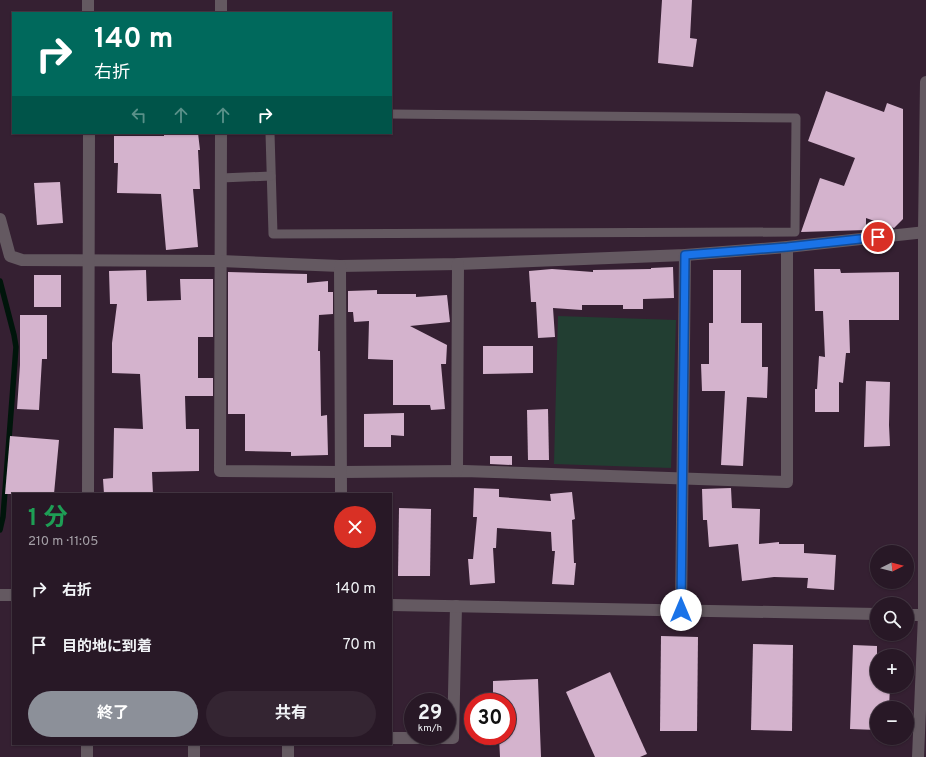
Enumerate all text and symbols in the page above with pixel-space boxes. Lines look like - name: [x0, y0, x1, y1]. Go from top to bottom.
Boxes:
- text: 140 m: [94, 22, 173, 58]
- icon: right: [28, 28, 80, 80]
- text: 右折: [94, 62, 130, 85]
- icon: left: [128, 104, 150, 126]
- icon: ahead: [170, 104, 192, 126]
- icon: ahead: [212, 104, 234, 126]
- icon: right: [254, 104, 276, 126]
- pin: [861, 220, 895, 254]
- icon: arrive: [867, 226, 889, 248]
- text: 1 分: [28, 504, 68, 534]
- button: close: [334, 506, 376, 548]
- text: 210 m · 11:05: [28, 534, 98, 550]
- north arrow: [870, 545, 914, 589]
- map controls: [870, 545, 914, 745]
- icon: right: [28, 578, 50, 600]
- text: 140 m: [336, 580, 376, 599]
- text: 右折: [62, 582, 92, 601]
- position arrow: [660, 589, 702, 631]
- button: search: [870, 597, 914, 641]
- icon: arrive: [28, 634, 50, 656]
- text: 70 m: [343, 636, 376, 655]
- text: 目的地に到着: [62, 638, 152, 657]
- button: +: [870, 649, 914, 693]
- button: 終了: [28, 691, 198, 737]
- button: 共有: [206, 691, 376, 737]
- speed limit sign: 30: [464, 693, 516, 745]
- text: 29: [418, 701, 442, 727]
- button: −: [870, 701, 914, 745]
- text: km/h: [418, 722, 442, 735]

